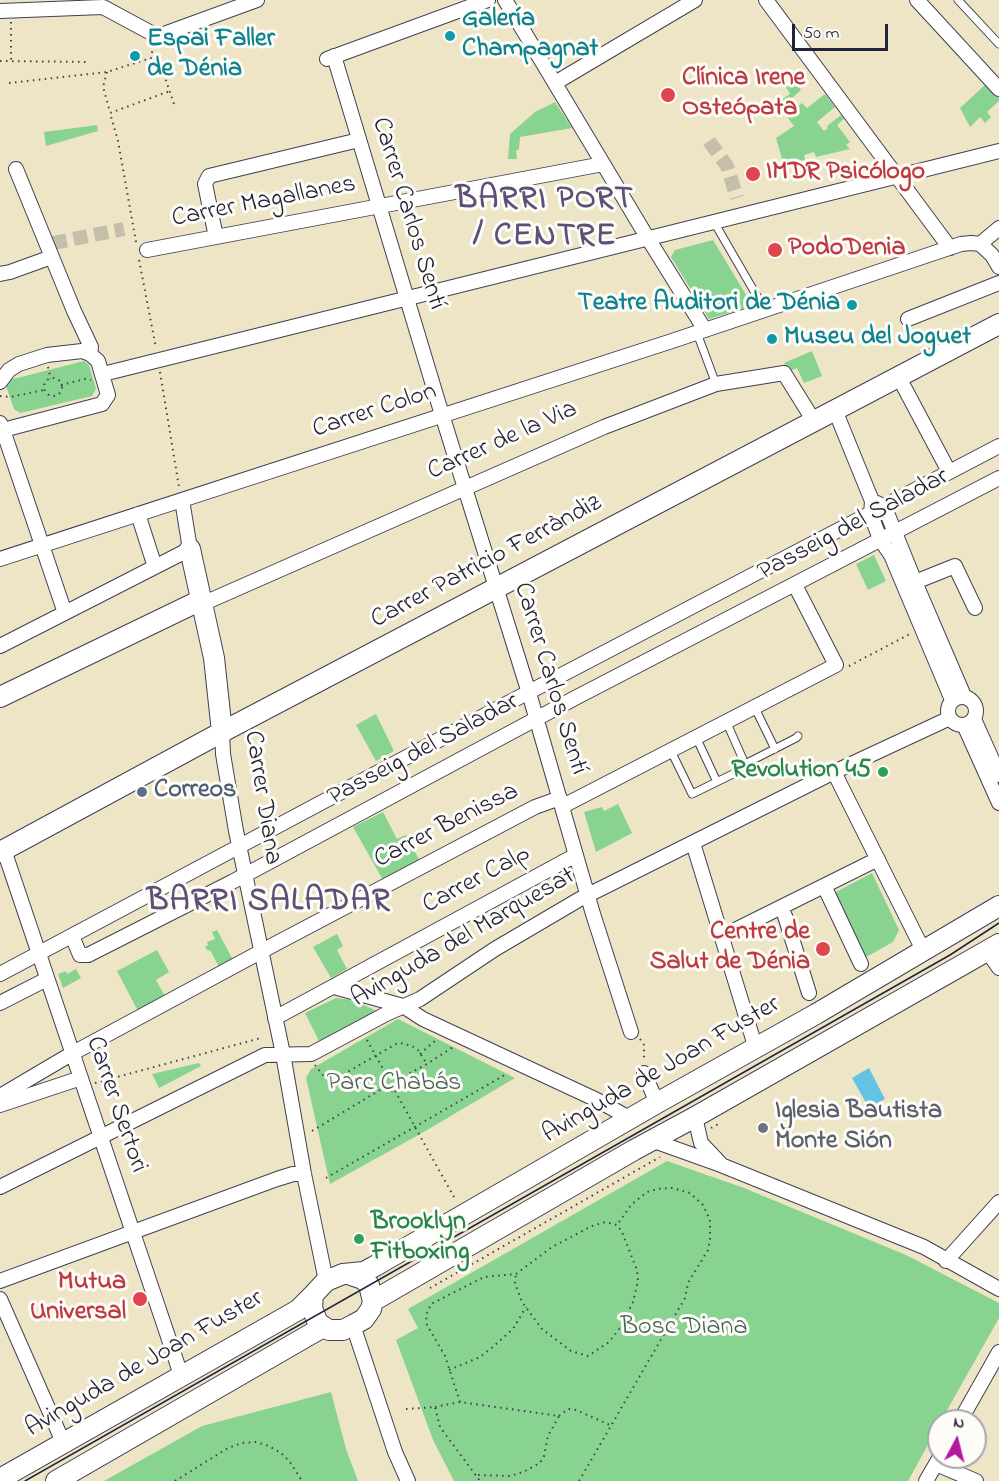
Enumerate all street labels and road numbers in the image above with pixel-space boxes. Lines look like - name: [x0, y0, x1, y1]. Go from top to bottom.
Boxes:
- street label: Carrer Carlos Sentí: [363, 114, 451, 314]
- street label: Carrer Magallanes: [169, 170, 359, 236]
- street label: Carrer Colon: [309, 377, 441, 447]
- street label: Carrer de la Via: [423, 395, 583, 489]
- street label: Passeig del Saladar: [753, 463, 955, 589]
- street label: Carrer Patricio Ferràndiz: [366, 489, 608, 637]
- street label: Carrer Carlos Sentí: [505, 579, 593, 779]
- street label: Passeig del Saladar: [323, 688, 525, 814]
- street label: Carrer Diana: [235, 729, 287, 867]
- street label: Carrer Benissa: [370, 777, 524, 877]
- street label: Carrer Calp: [418, 840, 536, 922]
- street label: Avinguda del Marquesat: [346, 862, 582, 1016]
- street label: Avinguda de Joan Fuster: [538, 990, 786, 1152]
- street label: Carrer Sertori: [77, 1033, 153, 1177]
- street label: Avinguda de Joan Fuster: [21, 1284, 269, 1446]

